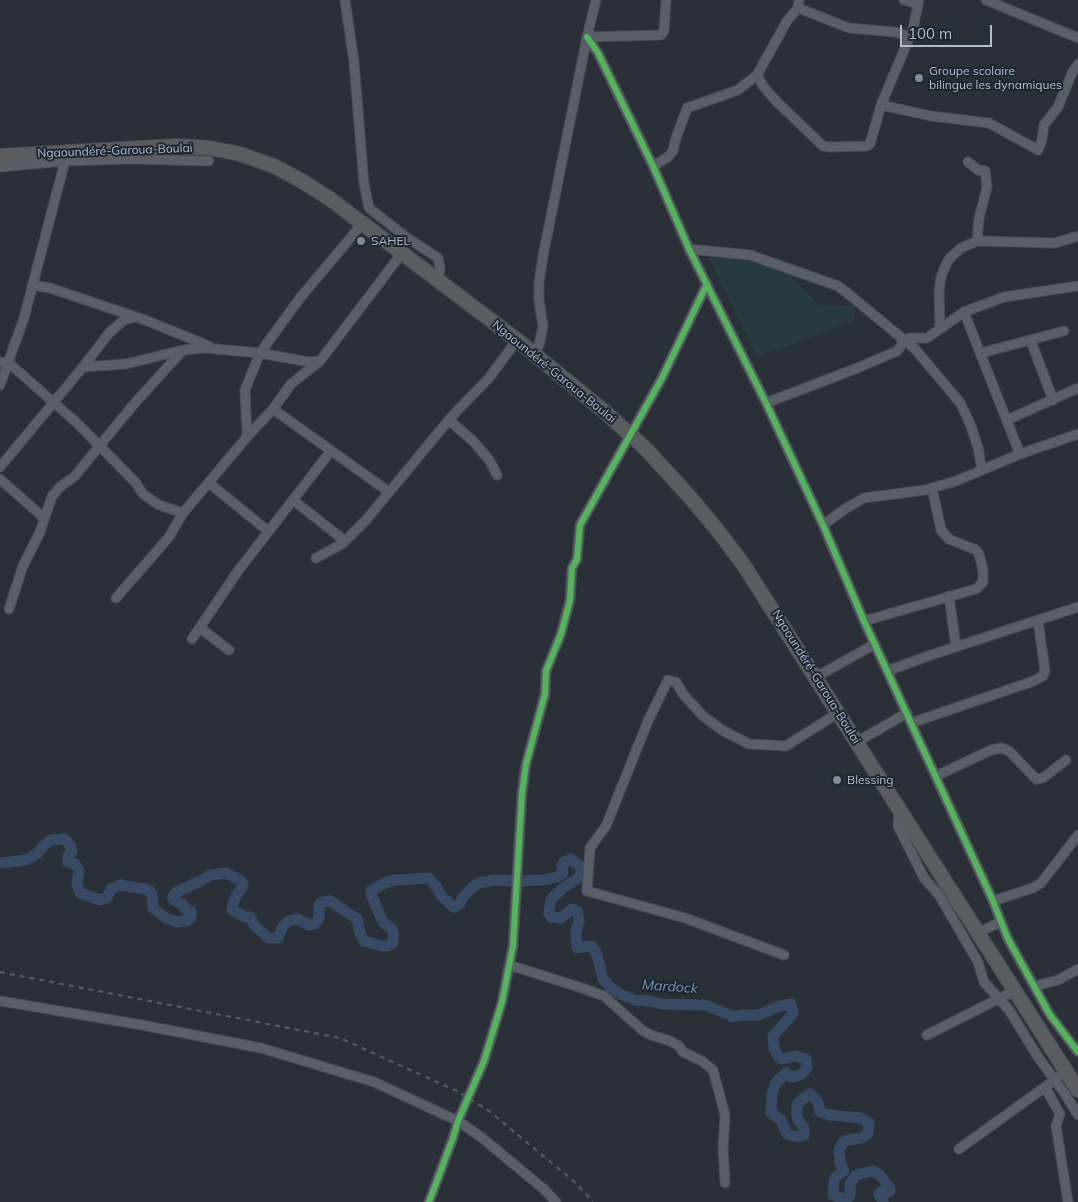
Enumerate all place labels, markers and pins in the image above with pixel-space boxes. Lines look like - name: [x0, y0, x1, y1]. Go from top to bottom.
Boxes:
- place label: Groupe scolaire bilingue les dynamiques: [929, 64, 1062, 92]
- marker: Groupe scolaire bilingue les dynamiques: [913, 72, 925, 84]
- place label: SAHEL: [371, 234, 410, 248]
- marker: SAHEL: [355, 235, 367, 247]
- place label: Blessing: [847, 773, 894, 787]
- marker: Blessing: [831, 774, 843, 786]

